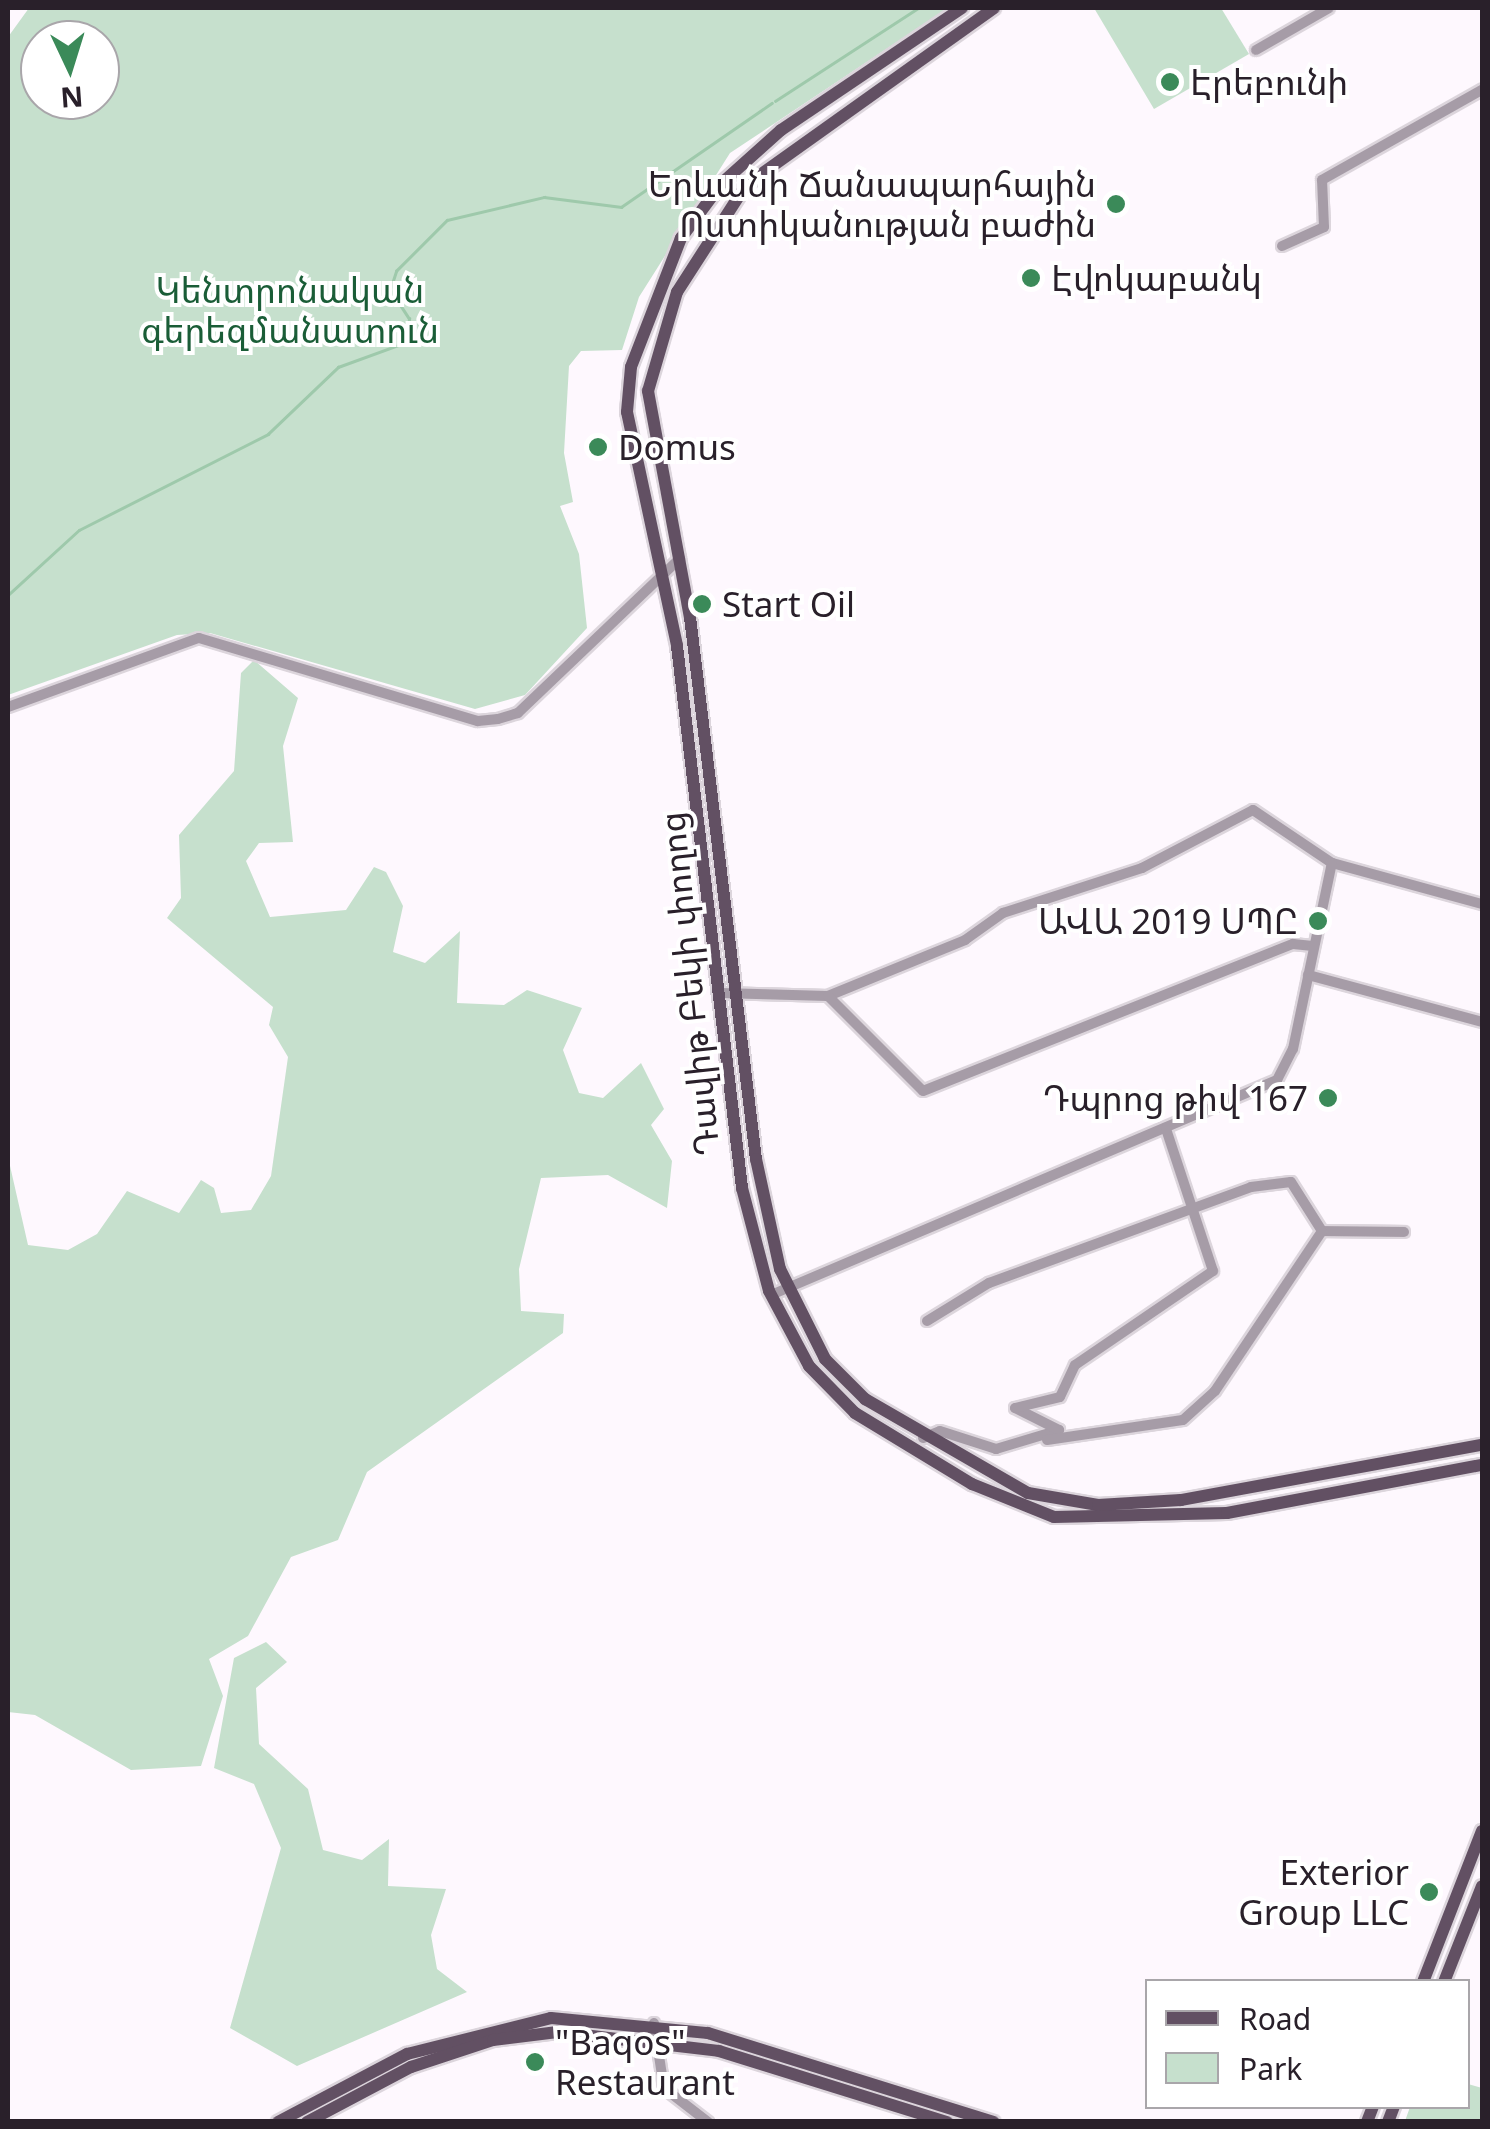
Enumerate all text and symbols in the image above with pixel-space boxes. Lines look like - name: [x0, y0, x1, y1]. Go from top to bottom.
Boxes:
- north arrow: [20, 20, 120, 120]
- place label: Էրեբունի: [1190, 61, 1348, 103]
- marker: Էրեբունի: [1159, 71, 1181, 93]
- text: N: [59, 78, 85, 118]
- place label: Երևանի Ճանապարհային Ոստիկանության բաժին: [648, 163, 1096, 245]
- marker: Երևանի Ճանապարհային Ոստիկանության բաժին: [1105, 193, 1127, 215]
- place label: Էվոկաբանկ: [1051, 257, 1262, 299]
- marker: Էվոկաբանկ: [1020, 267, 1042, 289]
- park label: Կենտրոնական գերեզմանատուն: [141, 269, 439, 351]
- place label: Domus: [618, 426, 736, 468]
- marker: Domus: [587, 436, 609, 458]
- place label: Start Oil: [722, 583, 855, 625]
- marker: Start Oil: [691, 593, 713, 615]
- street label: Դավիթ Բեկի փողոց: [650, 810, 728, 1158]
- place label: ԱՎԱ 2019 ՍՊԸ: [1038, 900, 1298, 942]
- marker: ԱՎԱ 2019 ՍՊԸ: [1307, 910, 1329, 932]
- place label: Դպրոց թիվ 167: [1043, 1077, 1308, 1119]
- marker: Դպրոց թիվ 167: [1317, 1087, 1339, 1109]
- place label: Exterior Group LLC: [1238, 1851, 1409, 1933]
- marker: Exterior Group LLC: [1418, 1881, 1440, 1903]
- legend: [1145, 1979, 1470, 2109]
- text: Road: [1239, 1998, 1311, 2039]
- place label: "Baqos" Restaurant: [555, 2021, 735, 2103]
- text: Park: [1239, 2048, 1302, 2089]
- marker: "Baqos" Restaurant: [524, 2051, 546, 2073]

